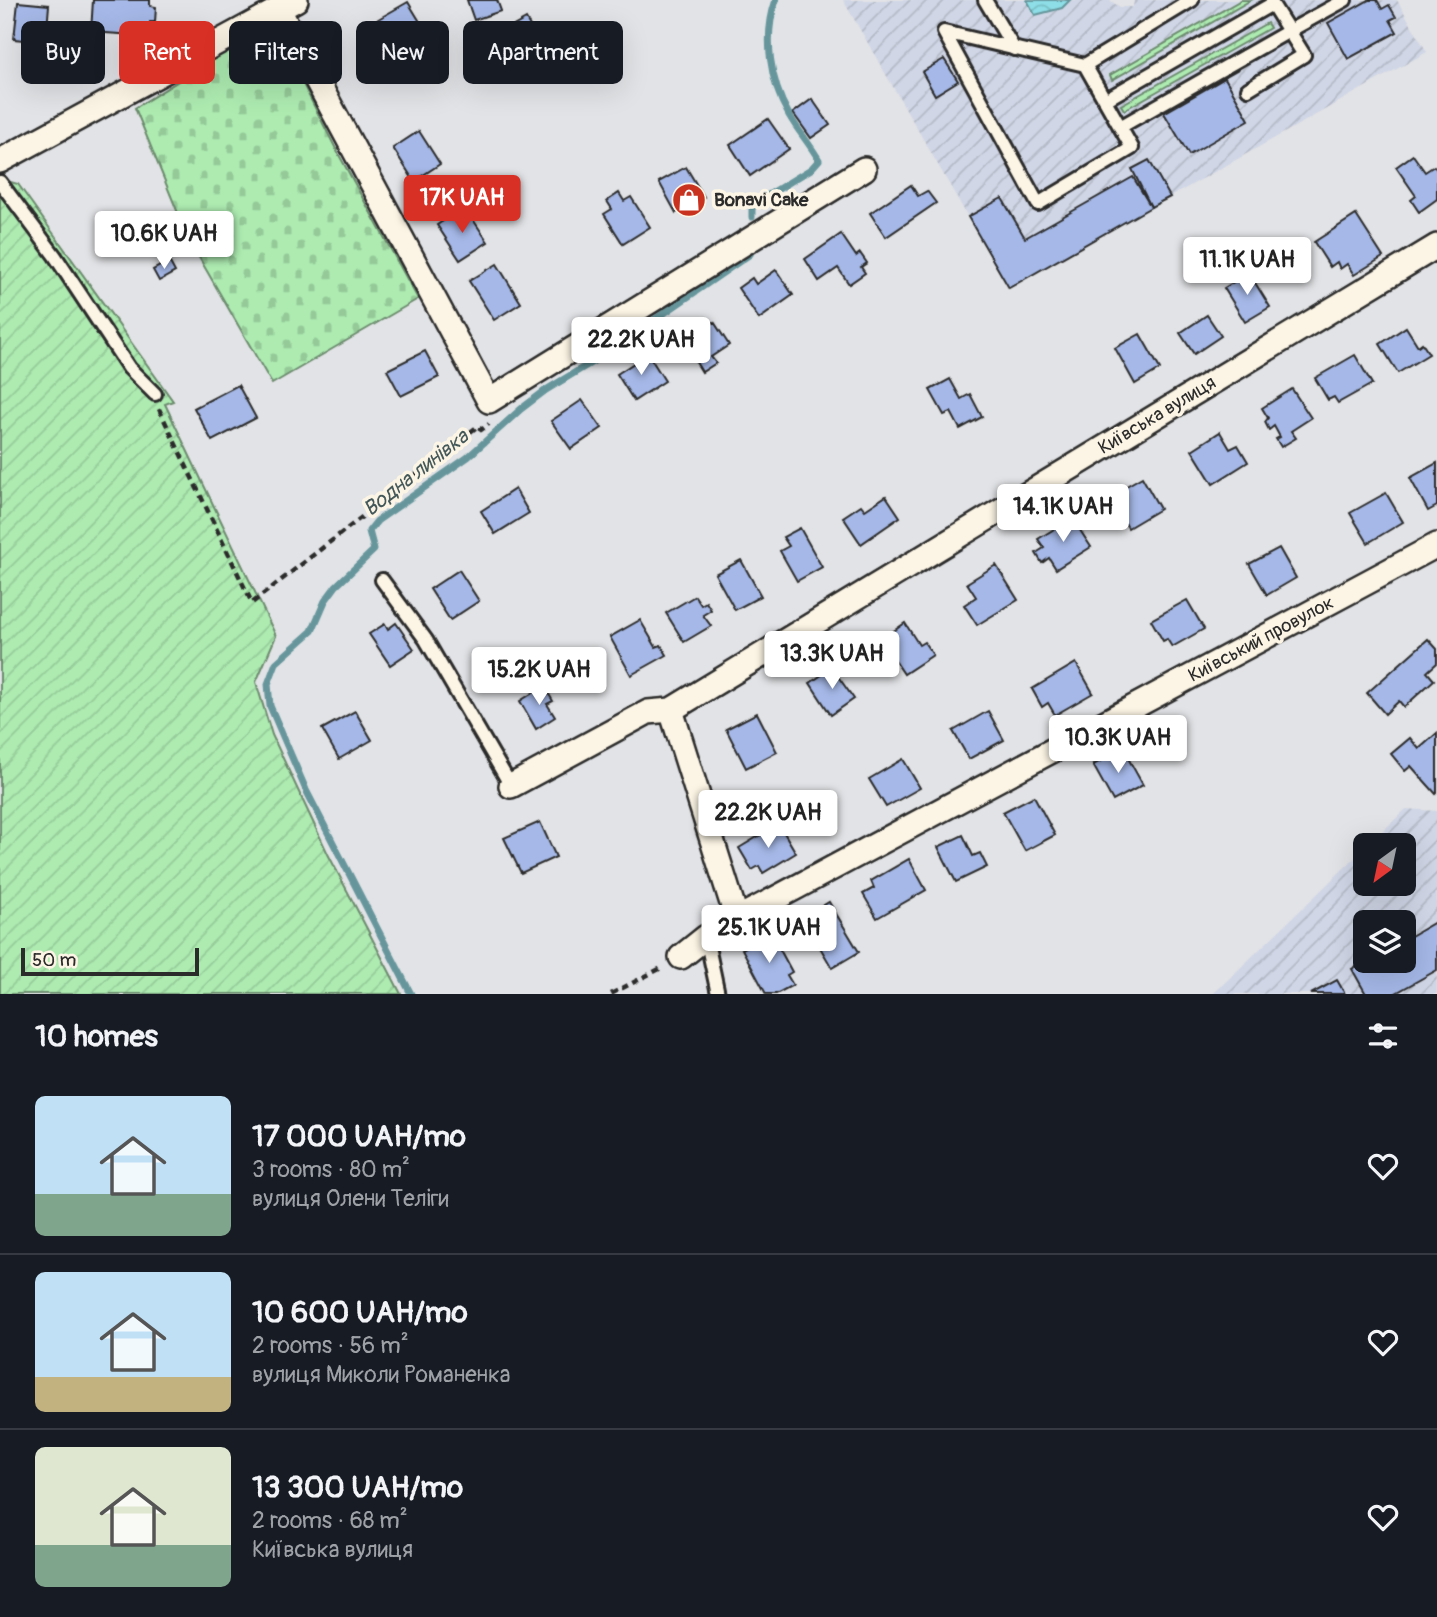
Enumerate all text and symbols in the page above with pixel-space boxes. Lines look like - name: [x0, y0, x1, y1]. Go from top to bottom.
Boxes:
- chip: Buy: [21, 21, 105, 84]
- chip: Rent: [119, 21, 215, 84]
- chip: Filters: [229, 21, 342, 84]
- chip: New: [356, 21, 449, 84]
- chip: Apartment: [463, 21, 623, 84]
- pin: 17K UAH: [397, 176, 527, 235]
- shop icon: Bonavi Cake: [670, 181, 708, 219]
- text: 17K UAH: [420, 183, 504, 212]
- place label: Bonavi Cake: [714, 188, 809, 212]
- pin: 10.6K UAH: [84, 212, 244, 271]
- text: 10.6K UAH: [111, 219, 217, 248]
- pin: 11.1K UAH: [1167, 238, 1327, 297]
- text: 11.1K UAH: [1199, 245, 1295, 274]
- pin: 22.2K UAH: [561, 318, 721, 377]
- text: 22.2K UAH: [587, 325, 695, 354]
- street label: Київська вулиця: [1094, 370, 1220, 460]
- water label: Водна линівка: [358, 423, 475, 522]
- pin: 14.1K UAH: [983, 484, 1143, 544]
- text: 14.1K UAH: [1013, 492, 1113, 521]
- street label: Київський провулок: [1184, 590, 1338, 687]
- pin: 13.3K UAH: [752, 632, 912, 691]
- text: 13.3K UAH: [780, 639, 884, 668]
- pin: 15.2K UAH: [459, 648, 619, 707]
- text: 15.2K UAH: [488, 655, 590, 684]
- pin: 10.3K UAH: [1038, 716, 1198, 775]
- text: 10.3K UAH: [1065, 723, 1171, 752]
- pin: 22.2K UAH: [688, 790, 848, 850]
- text: 22.2K UAH: [714, 798, 822, 827]
- north arrow: [1353, 833, 1416, 896]
- map controls: [1353, 833, 1416, 973]
- pin: 25.1K UAH: [689, 906, 849, 965]
- button: layers: [1353, 910, 1416, 973]
- text: 25.1K UAH: [718, 913, 820, 942]
- scale bar: [21, 945, 200, 977]
- text: 50 m: [32, 948, 76, 972]
- icon: filters: [1364, 1017, 1402, 1055]
- text: 10 homes: [35, 1018, 158, 1055]
- text: 17 000 UAH/mo: [252, 1118, 466, 1155]
- icon: home: [91, 1124, 175, 1208]
- icon: heart: [1364, 1147, 1402, 1185]
- text: 3 rooms · 80 m²: [252, 1155, 410, 1184]
- text: вулиця Олени Теліги: [252, 1184, 449, 1213]
- text: 10 600 UAH/mo: [252, 1294, 468, 1331]
- icon: home: [91, 1300, 175, 1384]
- icon: heart: [1364, 1323, 1402, 1361]
- text: 2 rooms · 56 m²: [252, 1331, 409, 1360]
- text: вулиця Миколи Романенка: [252, 1360, 511, 1389]
- text: 13 300 UAH/mo: [252, 1469, 463, 1506]
- icon: home: [91, 1475, 175, 1559]
- icon: heart: [1364, 1498, 1402, 1536]
- text: 2 rooms · 68 m²: [252, 1506, 408, 1535]
- text: Київська вулиця: [252, 1535, 413, 1564]

